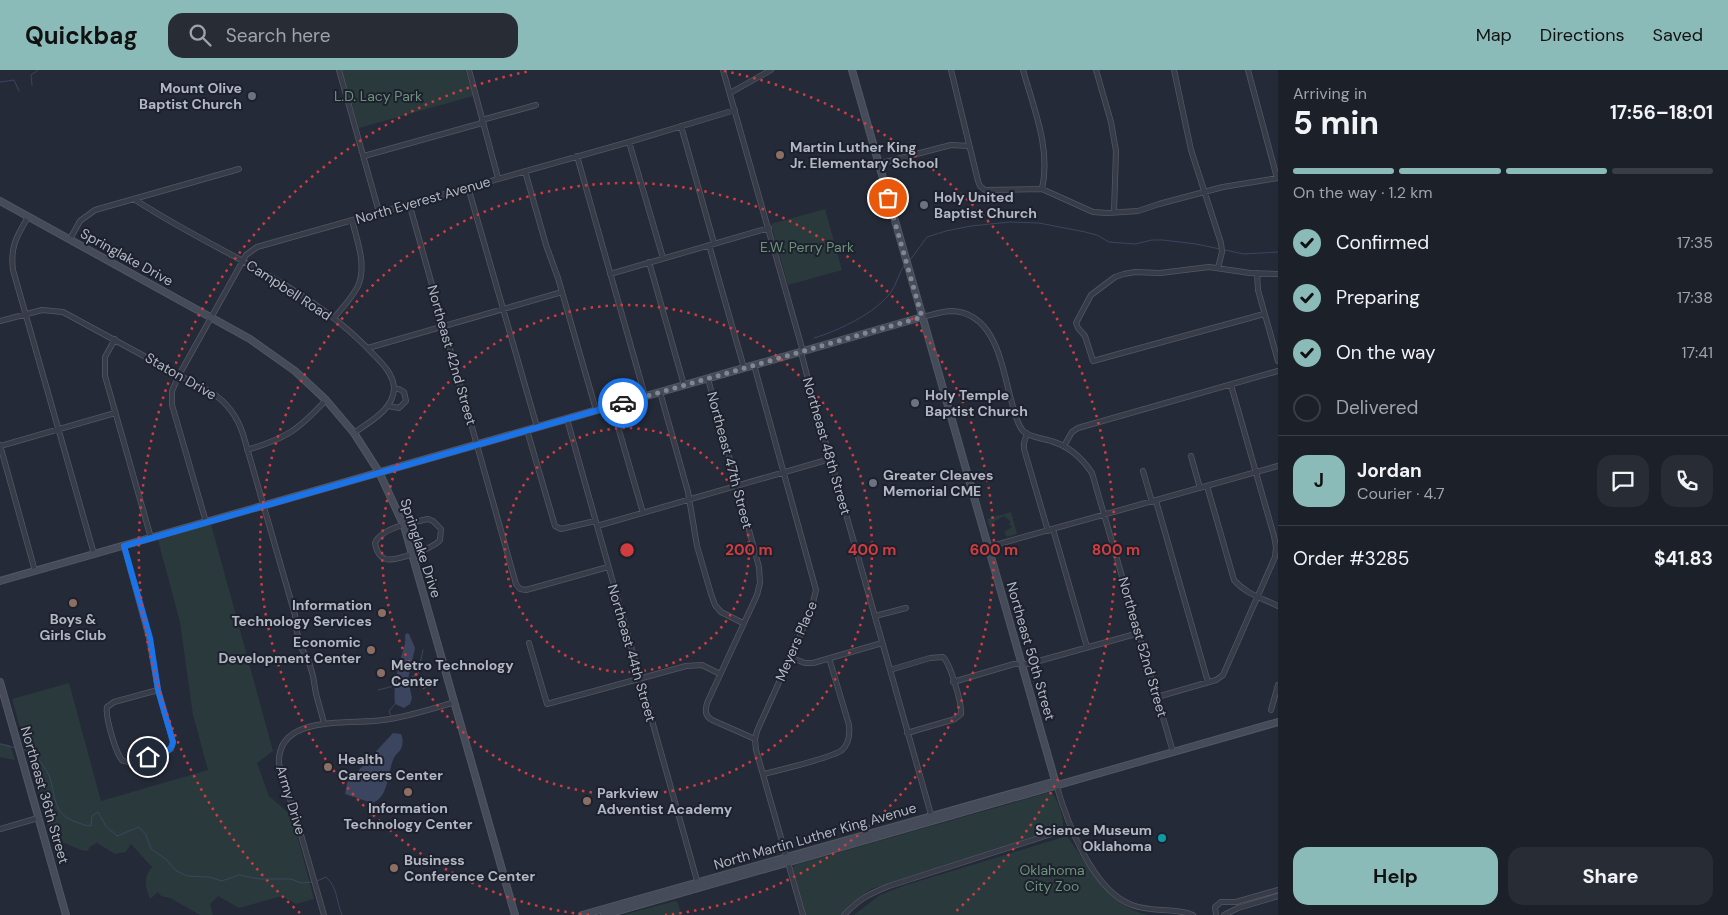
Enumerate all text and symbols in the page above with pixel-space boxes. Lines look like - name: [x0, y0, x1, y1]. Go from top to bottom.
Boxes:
- search box: [168, 13, 518, 58]
- text: Quickbag: [25, 20, 138, 51]
- icon: search: [186, 21, 214, 49]
- text: Search here: [226, 23, 331, 48]
- text: Map: [1476, 23, 1512, 47]
- text: Directions: [1540, 23, 1625, 47]
- text: Saved: [1653, 23, 1703, 47]
- place label: Mount Olive Baptist Church: [139, 79, 242, 113]
- text: Arriving in: [1293, 83, 1367, 104]
- park label: L.D. Lacy Park: [334, 87, 422, 105]
- marker: Mount Olive Baptist Church: [246, 90, 258, 102]
- text: 17:56–18:01: [1610, 100, 1713, 125]
- text: 5 min: [1293, 102, 1379, 144]
- place label: Martin Luther King Jr. Elementary School: [790, 138, 938, 172]
- marker: Martin Luther King Jr. Elementary School: [774, 149, 786, 161]
- street label: North Everest Avenue: [353, 172, 493, 228]
- pin: [867, 177, 909, 219]
- text: On the way · 1.2 km: [1293, 182, 1433, 203]
- icon: bag: [874, 184, 902, 212]
- place label: Holy United Baptist Church: [934, 188, 1037, 222]
- marker: Holy United Baptist Church: [918, 199, 930, 211]
- street label: Springlake Drive: [77, 224, 177, 290]
- icon: check: [1293, 229, 1321, 257]
- text: Confirmed: [1336, 230, 1429, 255]
- text: 17:35: [1677, 232, 1713, 253]
- park label: E.W. Perry Park: [760, 238, 854, 256]
- street label: Campbell Road: [243, 256, 335, 324]
- street label: Northeast 42nd Street: [423, 283, 481, 427]
- icon: check: [1293, 284, 1321, 312]
- text: Preparing: [1336, 285, 1420, 310]
- text: 17:38: [1677, 287, 1713, 308]
- icon: check: [1293, 339, 1321, 367]
- text: On the way: [1336, 340, 1436, 365]
- text: 17:41: [1682, 342, 1713, 363]
- street label: Staton Drive: [142, 348, 220, 404]
- street label: Northeast 48th Street: [799, 375, 855, 517]
- courier: [598, 378, 648, 428]
- place label: Holy Temple Baptist Church: [925, 386, 1028, 420]
- icon: car: [609, 389, 637, 417]
- street label: Northeast 47th Street: [703, 390, 757, 530]
- text: Delivered: [1336, 395, 1418, 420]
- marker: Holy Temple Baptist Church: [909, 397, 921, 409]
- button: chat: [1597, 455, 1649, 507]
- button: phone: [1661, 455, 1713, 507]
- text: Jordan: [1357, 458, 1422, 483]
- place label: Greater Cleaves Memorial CME: [883, 466, 993, 500]
- text: J: [1314, 468, 1324, 493]
- marker: Greater Cleaves Memorial CME: [867, 477, 879, 489]
- text: Courier · 4.7: [1357, 483, 1445, 504]
- street label: Springlake Drive: [396, 496, 446, 600]
- text: 200 m: [725, 540, 773, 560]
- text: 400 m: [848, 540, 896, 560]
- text: 600 m: [970, 540, 1018, 560]
- text: 800 m: [1092, 540, 1140, 560]
- centre of rings: [618, 541, 636, 559]
- text: Order #3285: [1293, 546, 1409, 571]
- text: $41.83: [1654, 546, 1713, 571]
- street label: Northeast 52nd Street: [1114, 575, 1172, 719]
- street label: Northeast 50th Street: [1003, 580, 1059, 722]
- street label: Northeast 44th Street: [604, 582, 660, 724]
- place label: Information Technology Services: [231, 596, 372, 630]
- marker: Boys & Girls Club: [67, 597, 79, 609]
- street label: Meyers Place: [771, 598, 821, 684]
- marker: Information Technology Services: [376, 607, 388, 619]
- place label: Boys & Girls Club: [40, 610, 106, 644]
- place label: Economic Development Center: [218, 633, 361, 667]
- marker: Economic Development Center: [365, 644, 377, 656]
- place label: Metro Technology Center: [391, 656, 514, 690]
- marker: Metro Technology Center: [375, 667, 387, 679]
- street label: Northeast 36th Street: [17, 724, 73, 866]
- pin: [127, 736, 169, 778]
- icon: home: [134, 743, 162, 771]
- place label: Health Careers Center: [338, 750, 443, 784]
- marker: Health Careers Center: [322, 761, 334, 773]
- street label: Army Drive: [272, 763, 310, 837]
- place label: Parkview Adventist Academy: [597, 784, 733, 818]
- marker: Information Technology Center: [402, 786, 414, 798]
- marker: Parkview Adventist Academy: [581, 795, 593, 807]
- street label: North Martin Luther King Avenue: [712, 798, 918, 874]
- place label: Information Technology Center: [343, 799, 473, 833]
- place label: Science Museum Oklahoma: [1035, 821, 1152, 855]
- marker: Science Museum Oklahoma: [1156, 832, 1168, 844]
- button: Help: [1293, 847, 1498, 905]
- button: Share: [1508, 847, 1713, 905]
- place label: Business Conference Center: [404, 851, 535, 885]
- park label: Oklahoma City Zoo: [1019, 861, 1085, 895]
- marker: Business Conference Center: [388, 862, 400, 874]

